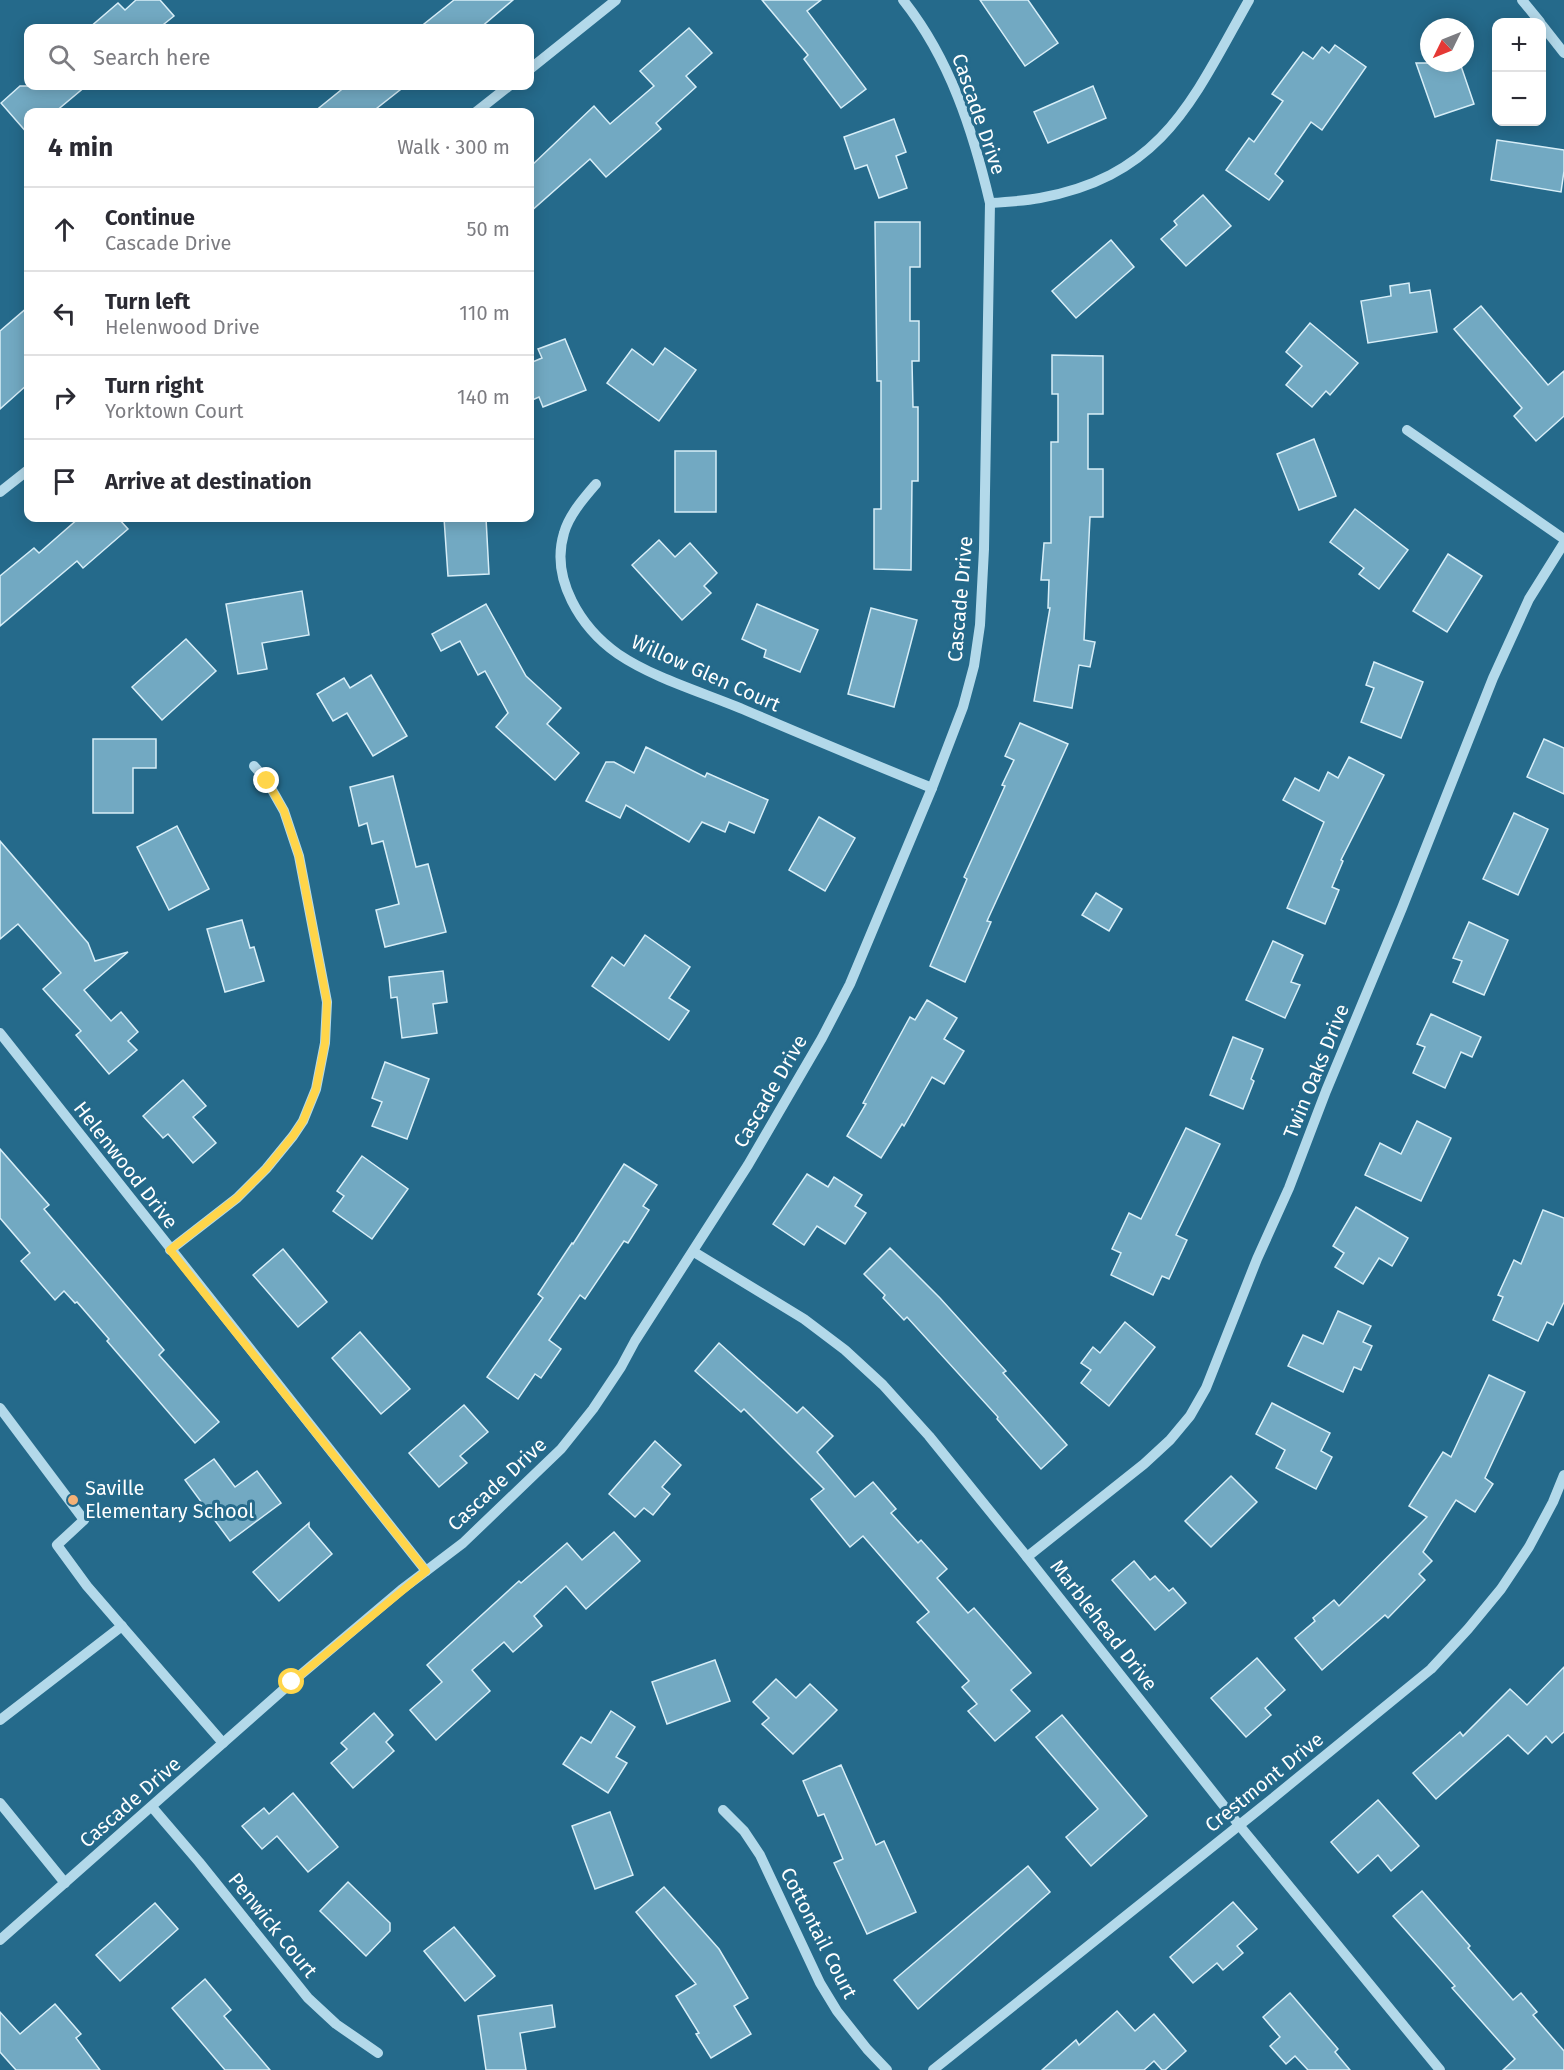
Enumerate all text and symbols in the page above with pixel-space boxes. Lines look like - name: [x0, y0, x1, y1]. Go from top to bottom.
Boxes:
- north arrow: [1420, 18, 1474, 72]
- map controls: [1492, 18, 1546, 126]
- button: +: [1492, 18, 1546, 72]
- search box: [24, 24, 534, 90]
- icon: search: [45, 41, 78, 74]
- text: Search here: [93, 44, 211, 71]
- street label: Cascade Drive: [947, 50, 1011, 178]
- button: −: [1492, 72, 1546, 126]
- text: 4 min: [48, 132, 113, 163]
- text: Walk · 300 m: [397, 135, 510, 159]
- text: Continue: [105, 204, 195, 231]
- icon: ahead: [48, 213, 81, 246]
- text: 50 m: [466, 217, 510, 241]
- text: Cascade Drive: [105, 231, 231, 255]
- text: Turn left: [105, 288, 190, 315]
- icon: left: [48, 297, 81, 330]
- text: 110 m: [459, 301, 510, 325]
- text: Helenwood Drive: [105, 315, 260, 339]
- text: Turn right: [105, 372, 204, 399]
- icon: right: [48, 381, 81, 414]
- text: 140 m: [457, 385, 510, 409]
- text: Yorktown Court: [105, 399, 243, 423]
- icon: arrive: [48, 465, 81, 498]
- text: Arrive at destination: [105, 468, 312, 495]
- street label: Cascade Drive: [943, 535, 977, 663]
- street label: Willow Glen Court: [628, 629, 785, 717]
- route end: [253, 767, 279, 793]
- street label: Twin Oaks Drive: [1278, 1000, 1354, 1142]
- street label: Cascade Drive: [728, 1030, 812, 1152]
- street label: Helenwood Drive: [69, 1097, 183, 1233]
- street label: Cascade Drive: [443, 1432, 551, 1536]
- place label: Saville Elementary School: [85, 1476, 254, 1523]
- marker: Saville Elementary School: [66, 1493, 80, 1507]
- street label: Marblehead Drive: [1045, 1555, 1163, 1695]
- route start: [278, 1668, 304, 1694]
- street label: Crestmont Drive: [1200, 1727, 1328, 1837]
- street label: Cascade Drive: [74, 1752, 186, 1852]
- street label: Cottontail Court: [776, 1863, 863, 2003]
- street label: Penwick Court: [223, 1868, 323, 1983]

